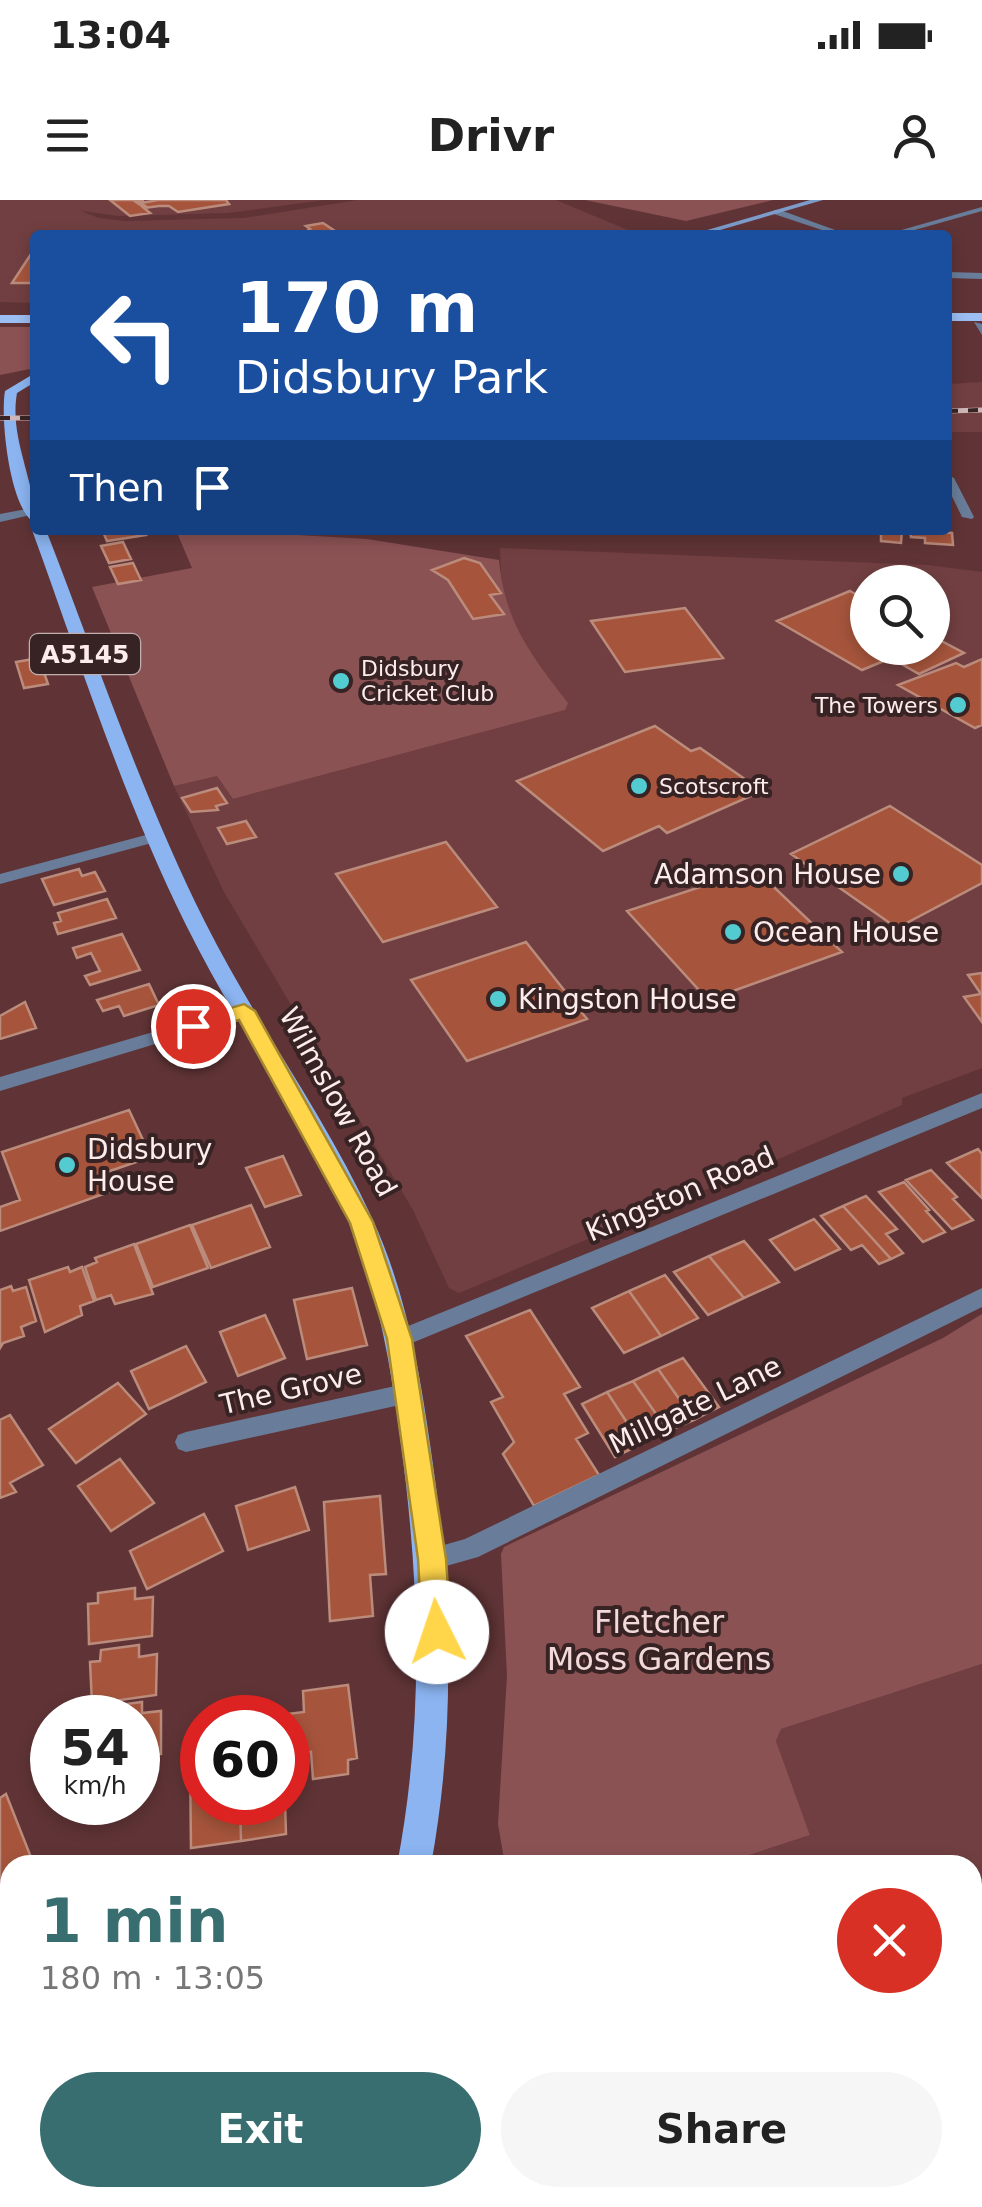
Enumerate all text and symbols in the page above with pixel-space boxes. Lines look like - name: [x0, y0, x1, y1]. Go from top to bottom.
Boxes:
- text: 13:04: [50, 13, 171, 57]
- icon: menu: [40, 108, 95, 163]
- icon: person: [887, 108, 942, 163]
- text: Drivr: [428, 109, 554, 162]
- text: 170 m: [235, 267, 478, 349]
- icon: left: [70, 270, 200, 400]
- text: Didsbury Park: [235, 351, 548, 404]
- icon: arrive: [185, 460, 240, 515]
- text: Then: [70, 466, 165, 510]
- map controls: [850, 565, 950, 665]
- button: search: [850, 565, 950, 665]
- road number: A5145: [30, 634, 140, 674]
- place label: Didsbury Cricket Club: [361, 656, 494, 706]
- marker: Didsbury Cricket Club: [330, 670, 352, 692]
- place label: The Towers: [814, 693, 938, 718]
- marker: The Towers: [947, 694, 969, 716]
- place label: Scotscroft: [659, 774, 769, 799]
- marker: Scotscroft: [628, 775, 650, 797]
- place label: Adamson House: [654, 858, 881, 891]
- marker: Adamson House: [890, 863, 912, 885]
- place label: Ocean House: [753, 916, 939, 949]
- marker: Ocean House: [722, 921, 744, 943]
- place label: Kingston House: [518, 983, 737, 1016]
- pin: [151, 984, 236, 1069]
- marker: Kingston House: [487, 988, 509, 1010]
- icon: arrive: [166, 999, 221, 1054]
- street label: Wilmslow Road: [272, 1002, 404, 1202]
- place label: Didsbury House: [87, 1133, 212, 1198]
- street label: Kingston Road: [581, 1139, 779, 1249]
- marker: Didsbury House: [56, 1154, 78, 1176]
- street label: Millgate Lane: [604, 1349, 786, 1461]
- street label: The Grove: [216, 1357, 365, 1422]
- position arrow: [385, 1580, 489, 1684]
- park label: Fletcher Moss Gardens: [547, 1603, 771, 1678]
- speed limit sign: 60: [180, 1695, 310, 1825]
- text: 54: [60, 1719, 130, 1777]
- text: km/h: [63, 1771, 127, 1800]
- text: 1 min: [40, 1886, 228, 1956]
- button: close: [837, 1888, 942, 1993]
- text: 180 m · 13:05: [40, 1959, 265, 1997]
- button: Exit: [40, 2072, 481, 2187]
- button: Share: [501, 2072, 942, 2187]

